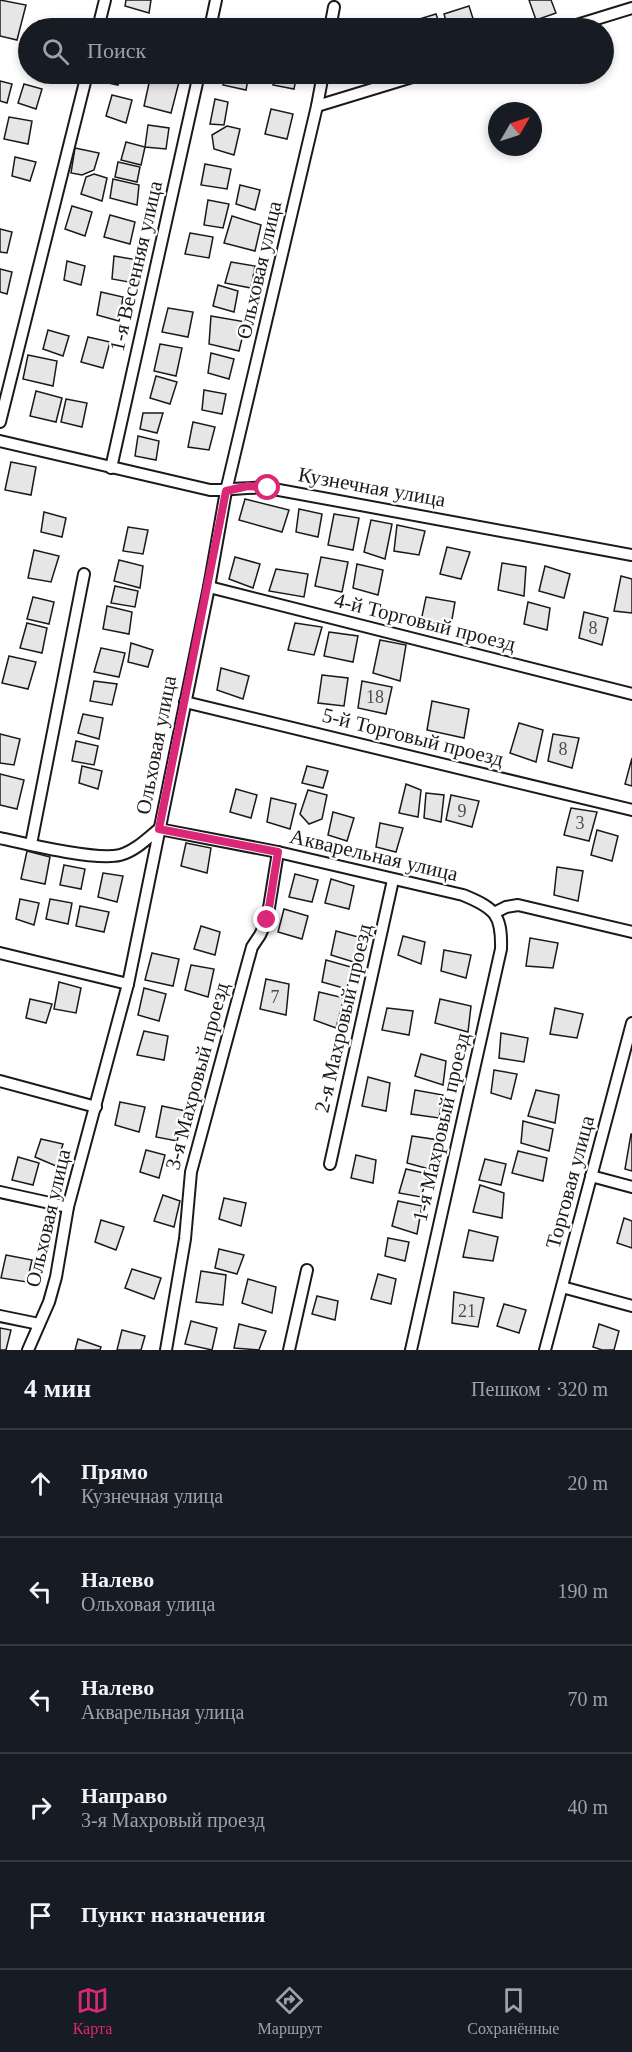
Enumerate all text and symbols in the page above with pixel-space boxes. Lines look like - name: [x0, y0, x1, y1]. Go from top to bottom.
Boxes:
- search box: [18, 18, 614, 84]
- icon: search: [39, 35, 72, 68]
- text: Поиск: [87, 38, 146, 63]
- north arrow: [488, 102, 542, 156]
- street label: 1-я Весенняя улица: [105, 178, 167, 354]
- street label: Ольховая улица: [231, 198, 287, 341]
- street label: Кузнечная улица: [296, 462, 448, 512]
- route start: [254, 474, 280, 500]
- street label: 4-й Торговый проезд: [332, 588, 518, 656]
- house number: 8: [589, 618, 598, 638]
- street label: Ольховая улица: [131, 673, 181, 817]
- house number: 18: [366, 687, 384, 707]
- street label: 5-й Торговый проезд: [320, 703, 506, 771]
- house number: 8: [559, 739, 568, 759]
- house number: 9: [458, 801, 467, 821]
- house number: 3: [576, 813, 585, 833]
- street label: Акварельная улица: [288, 824, 461, 886]
- route end: [253, 906, 279, 932]
- street label: 2-я Махровый проезд: [310, 921, 376, 1115]
- street label: 3-я Махровый проезд: [160, 979, 234, 1172]
- house number: 7: [271, 987, 280, 1007]
- street label: 1-я Махровый проезд: [408, 1030, 474, 1224]
- street label: Торговая улица: [541, 1112, 599, 1251]
- street label: Ольховая улица: [20, 1146, 76, 1289]
- house number: 21: [458, 1301, 476, 1321]
- text: 4 мин: [24, 1374, 91, 1403]
- text: Пешком · 320 m: [471, 1378, 608, 1400]
- text: Прямо: [81, 1459, 148, 1484]
- icon: ahead: [24, 1467, 57, 1500]
- text: 20 m: [567, 1472, 608, 1494]
- text: Кузнечная улица: [81, 1485, 223, 1507]
- text: Налево: [81, 1567, 154, 1592]
- icon: left: [24, 1575, 57, 1608]
- text: 190 m: [557, 1580, 608, 1602]
- text: Ольховая улица: [81, 1593, 215, 1615]
- text: Налево: [81, 1675, 154, 1700]
- icon: left: [24, 1683, 57, 1716]
- text: 70 m: [567, 1688, 608, 1710]
- text: Акварельная улица: [81, 1701, 244, 1723]
- text: Направо: [81, 1783, 167, 1808]
- icon: right: [24, 1791, 57, 1824]
- text: 40 m: [567, 1796, 608, 1818]
- text: 3-я Махровый проезд: [81, 1809, 265, 1831]
- icon: arrive: [24, 1899, 57, 1932]
- text: Пункт назначения: [81, 1902, 266, 1927]
- tab: Карта: [73, 1984, 112, 2038]
- tab: Маршрут: [258, 1984, 322, 2038]
- tab: Сохранённые: [467, 1984, 559, 2038]

